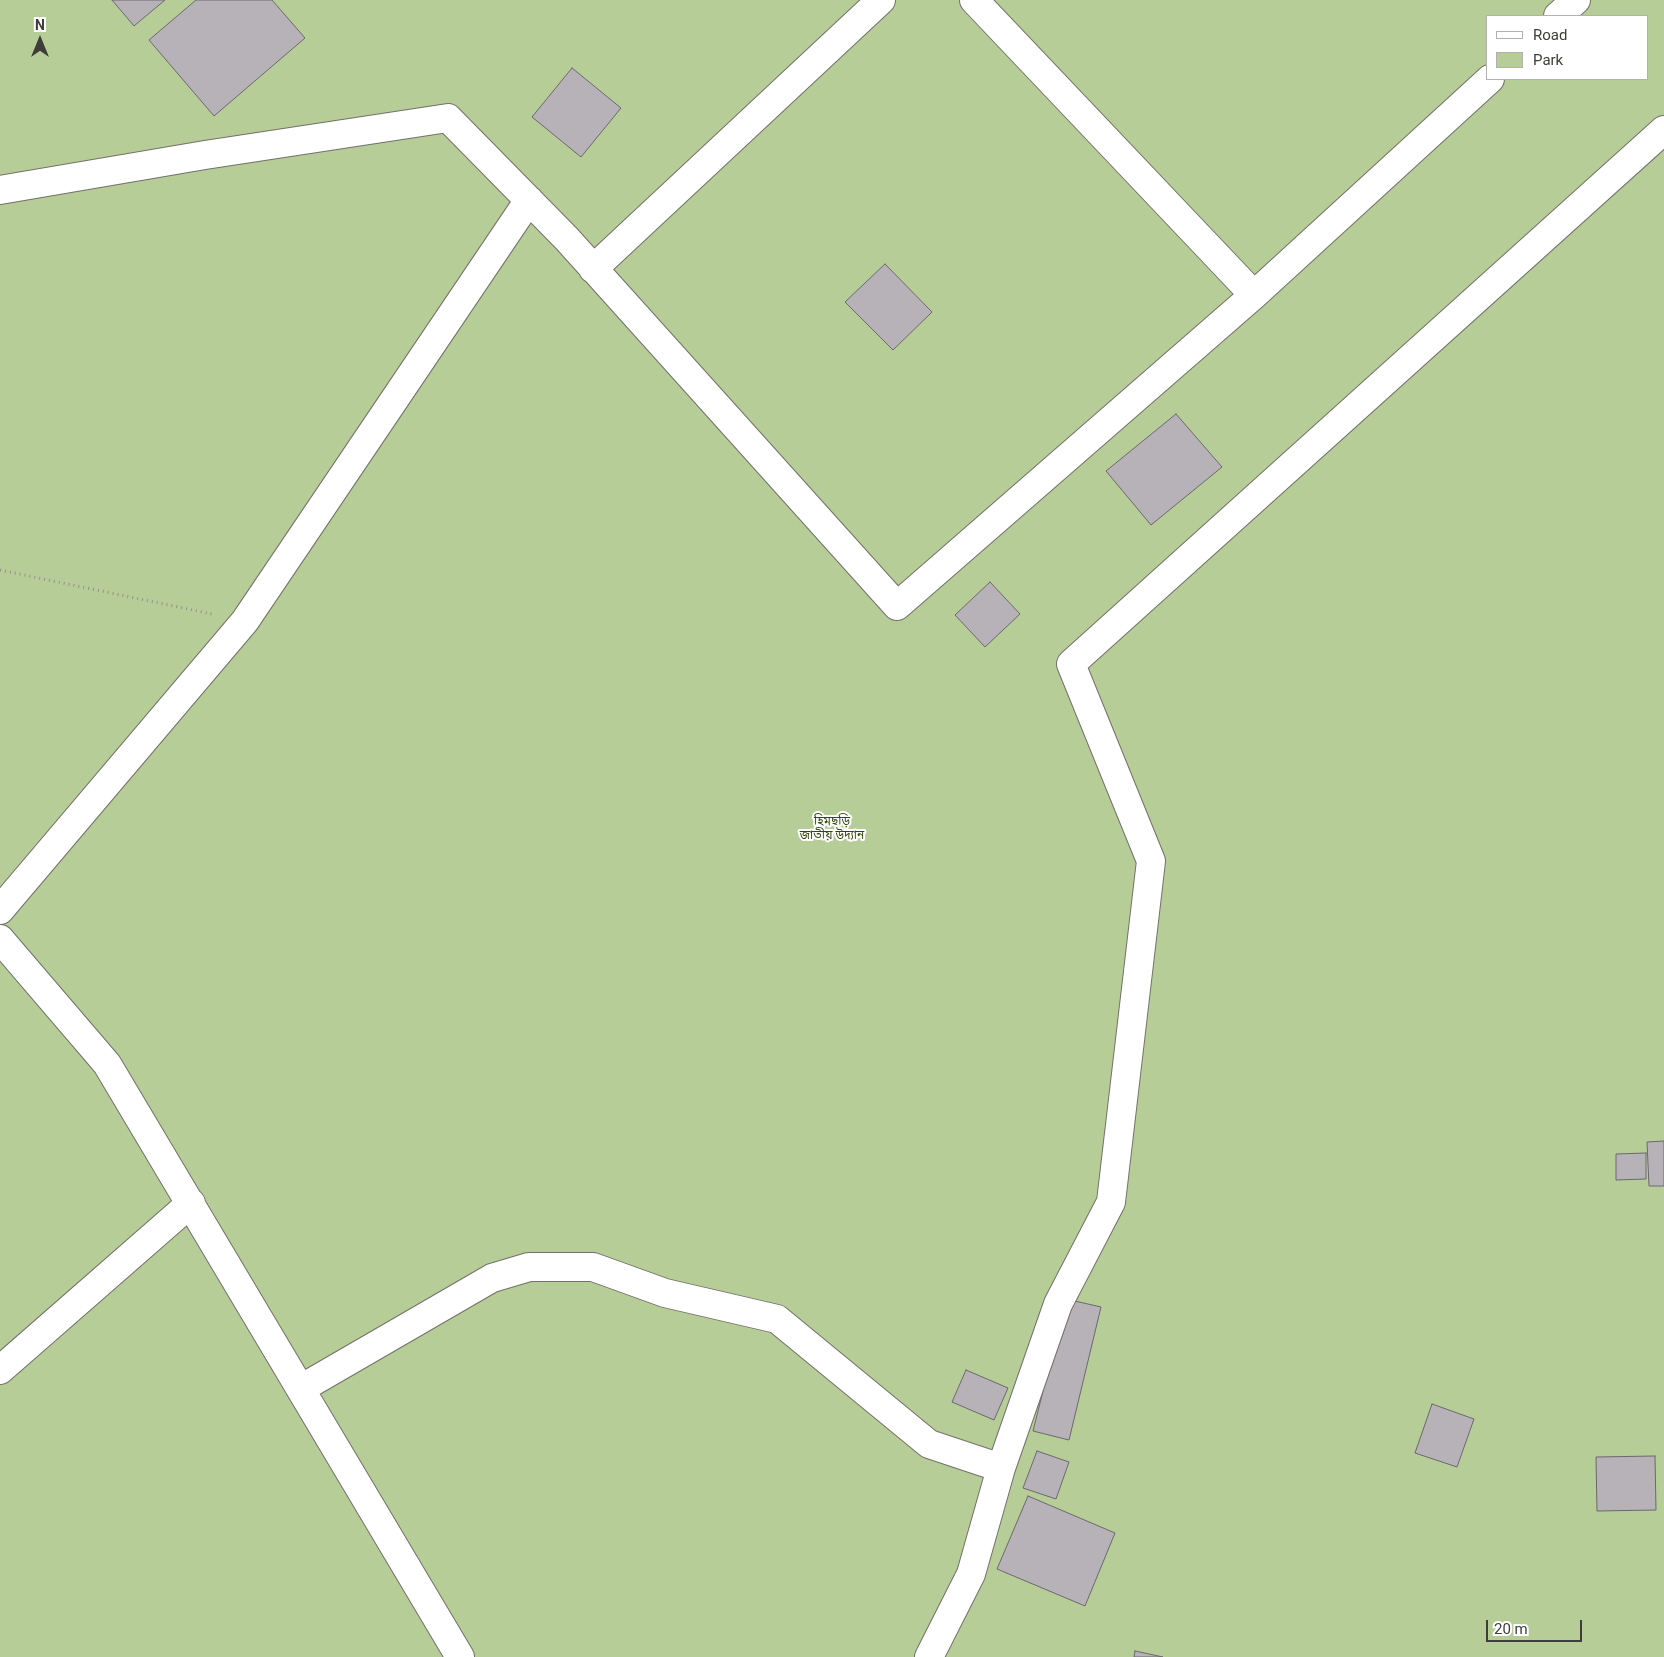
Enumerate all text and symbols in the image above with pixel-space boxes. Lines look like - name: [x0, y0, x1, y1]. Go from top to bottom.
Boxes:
- north arrow: [15, 15, 65, 65]
- legend: [1486, 15, 1649, 80]
- text: N: [35, 17, 45, 33]
- text: Road: [1533, 26, 1567, 44]
- text: Park: [1533, 51, 1563, 69]
- park label: হিমছড়ি জাতীয় উদ্যান: [800, 815, 864, 843]
- scale bar: [1489, 1610, 1585, 1642]
- text: 20 m: [1494, 1620, 1528, 1638]

